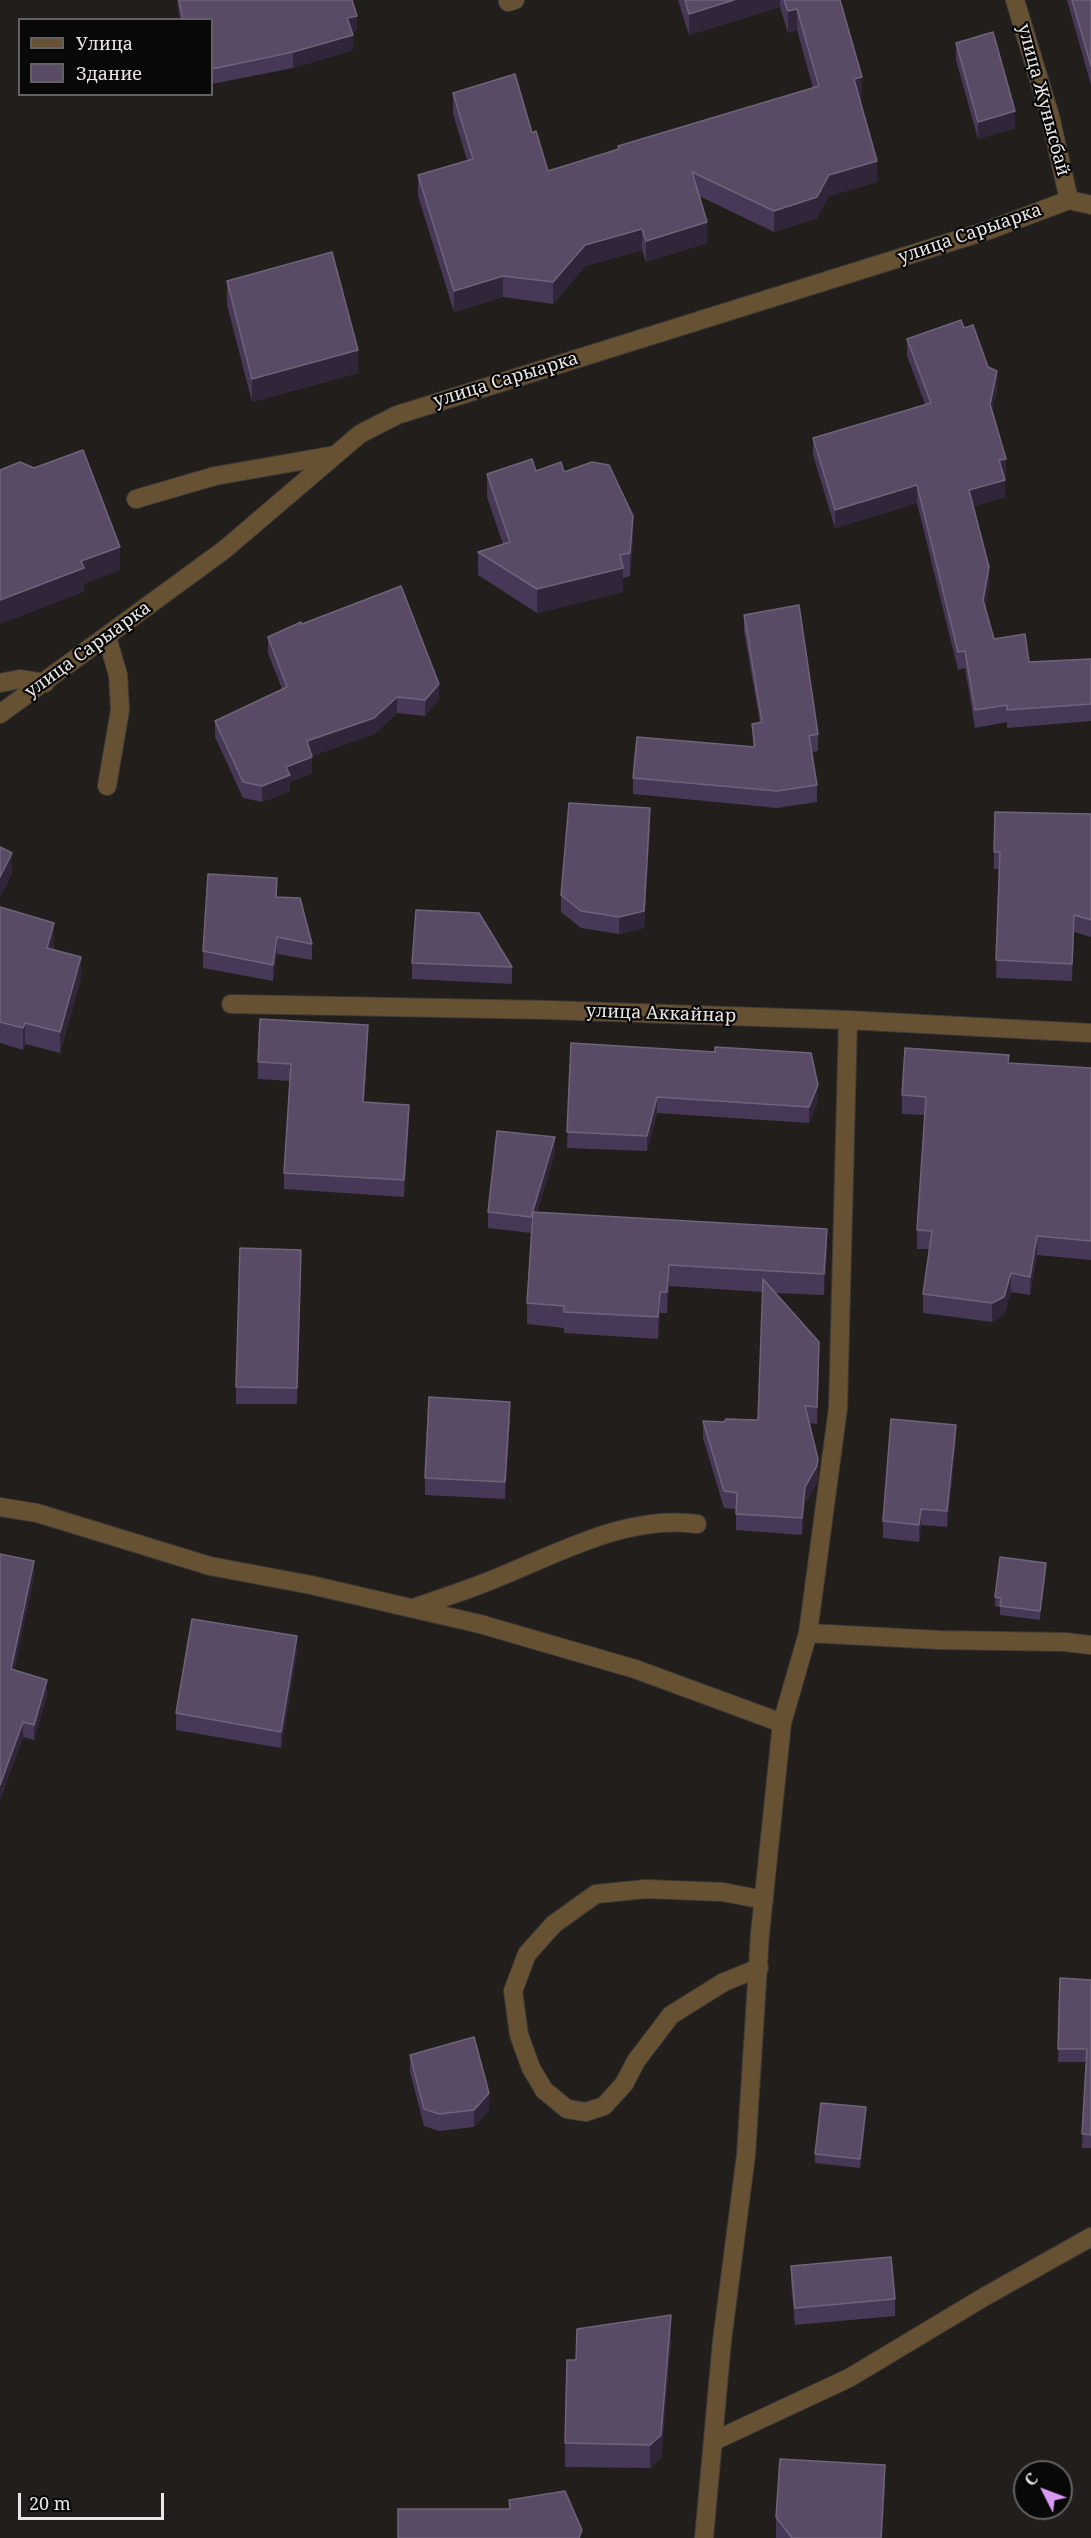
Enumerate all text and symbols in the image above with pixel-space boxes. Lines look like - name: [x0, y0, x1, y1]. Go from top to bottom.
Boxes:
- legend: [18, 18, 213, 96]
- street label: улица Жунысбай: [1012, 22, 1074, 178]
- text: Улица: [76, 31, 133, 55]
- text: Здание: [76, 61, 142, 85]
- street label: улица Сарыарка: [895, 199, 1045, 269]
- street label: улица Сарыарка: [431, 348, 581, 412]
- street label: улица Сарыарка: [21, 597, 155, 703]
- street label: улица Аккайнар: [585, 1001, 737, 1027]
- north arrow: [1013, 2460, 1073, 2520]
- text: С: [1019, 2468, 1043, 2491]
- scale bar: [21, 2481, 166, 2519]
- text: 20 m: [29, 2491, 71, 2515]

